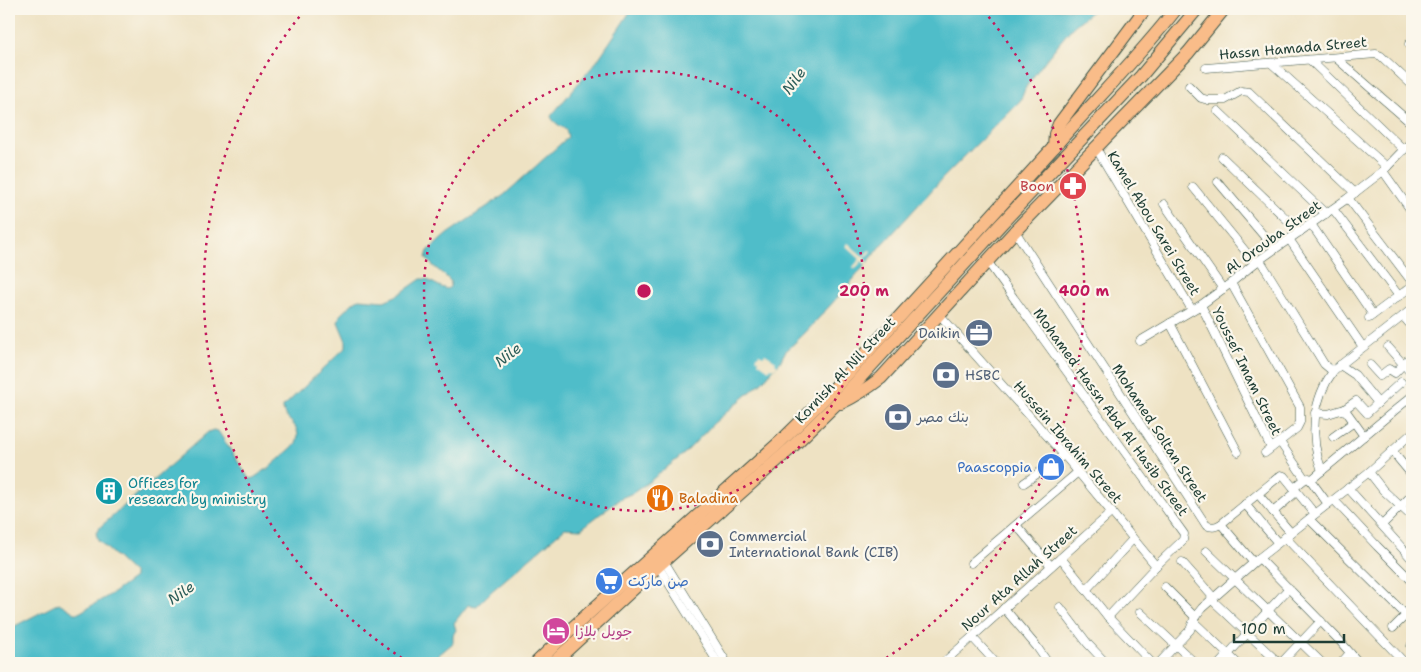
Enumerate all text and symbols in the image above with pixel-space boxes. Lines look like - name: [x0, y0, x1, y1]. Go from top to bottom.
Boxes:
- street label: Hassn Hamada Street: [1218, 33, 1368, 63]
- water label: Nile: [777, 63, 811, 99]
- street label: Kamel Abou Sarei Street: [1104, 147, 1204, 299]
- pharmacy icon: Boon: [1058, 171, 1088, 201]
- place label: Boon: [1020, 177, 1054, 195]
- street label: Al Orouba Street: [1221, 196, 1325, 278]
- text: 200 m: [839, 281, 889, 301]
- text: 400 m: [1059, 281, 1109, 301]
- centre of rings: [635, 282, 653, 300]
- street label: Youssef Imam Street: [1208, 304, 1286, 438]
- street label: Mohamed Hassn Abd Al Hasib Street: [1029, 305, 1193, 519]
- street label: Kornish Al Nil Street: [791, 313, 899, 427]
- office icon: Daikin: [964, 318, 994, 348]
- place label: Daikin: [919, 324, 960, 342]
- water label: Nile: [490, 338, 526, 372]
- bank icon: HSBC: [931, 360, 961, 390]
- street label: Mohamed Soltan Street: [1108, 360, 1212, 506]
- place label: HSBC: [965, 366, 1000, 384]
- street label: Hussein Ibrahim Street: [1010, 377, 1126, 507]
- bank icon: بنك مصر: [883, 402, 913, 432]
- place label: بنك مصر: [916, 408, 969, 426]
- shop icon: Paascoppia: [1036, 452, 1066, 482]
- place label: Paascoppia: [957, 458, 1032, 476]
- place label: Offices for research by ministry: [128, 474, 267, 508]
- building icon: Offices for research by ministry: [94, 476, 124, 506]
- restaurant icon: Baladina: [645, 483, 675, 513]
- place label: Baladina: [679, 489, 739, 507]
- street label: Nour Ata Allah Street: [957, 521, 1081, 635]
- place label: Commercial International Bank (CIB): [729, 527, 898, 561]
- bank icon: Commercial International Bank (CIB): [695, 529, 725, 559]
- supermarket icon: صن ماركت: [594, 566, 624, 596]
- place label: صن ماركت: [628, 572, 689, 590]
- water label: Nile: [163, 577, 199, 609]
- scale bar: [1234, 612, 1344, 644]
- hotel icon: جويل بلازا: [541, 616, 571, 646]
- text: 100 m: [1241, 619, 1286, 639]
- place label: جويل بلازا: [575, 622, 632, 640]

